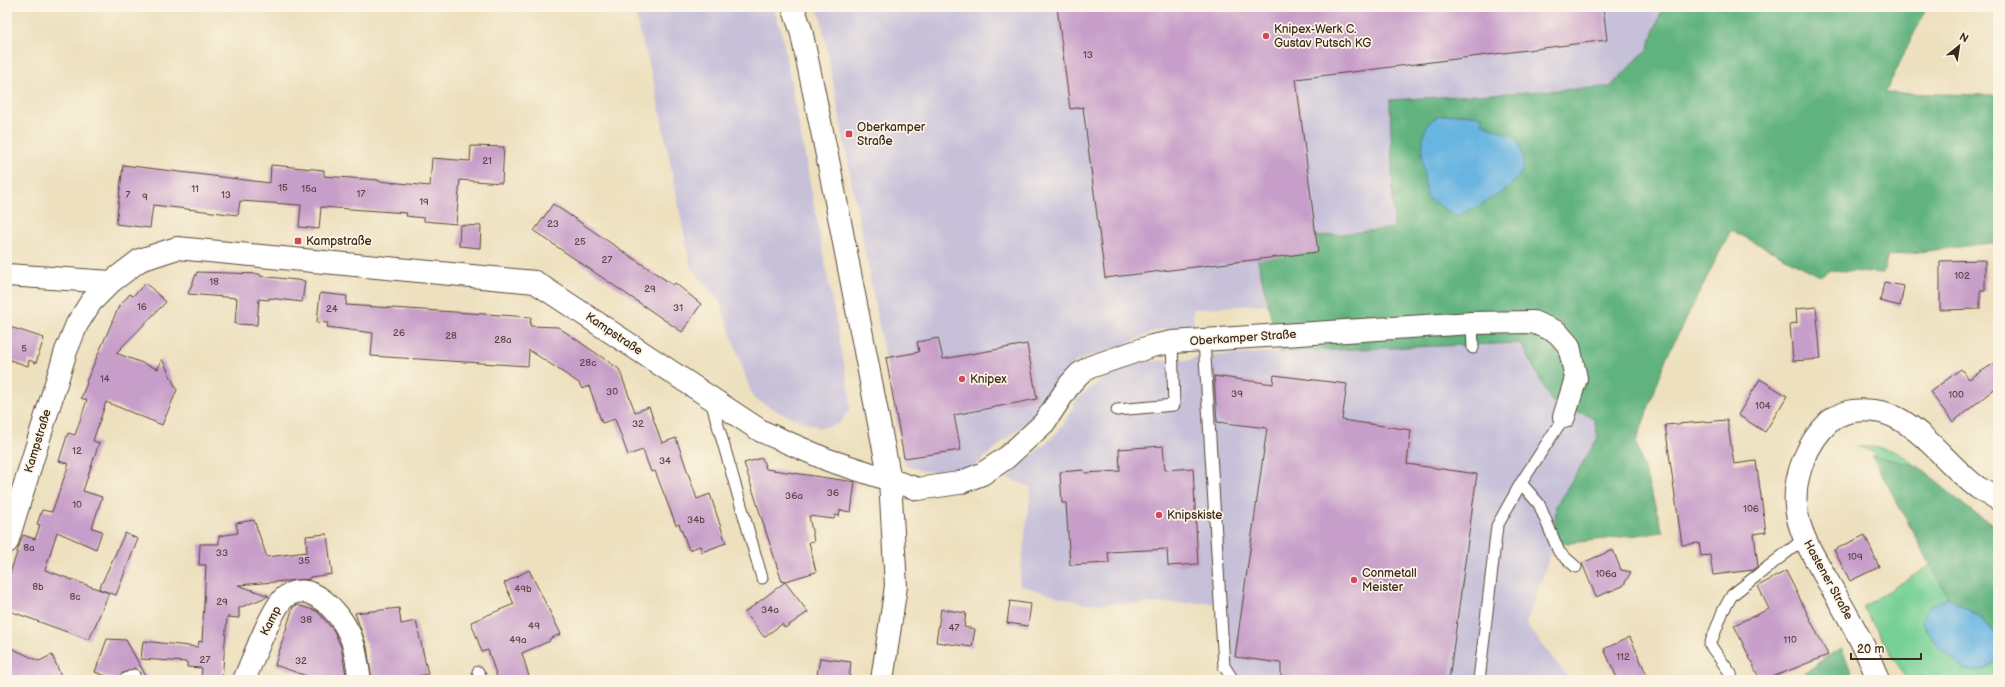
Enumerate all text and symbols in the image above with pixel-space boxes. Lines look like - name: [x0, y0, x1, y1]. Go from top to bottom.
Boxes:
- place label: Knipex-Werk C. Gustav Putsch KG: [1274, 22, 1371, 51]
- north arrow: [1939, 26, 1979, 66]
- text: N: [1957, 30, 1971, 45]
- marker: Knipex-Werk C. Gustav Putsch KG: [1261, 31, 1271, 41]
- house number: 13: [1083, 49, 1093, 61]
- place label: Oberkamper Straße: [857, 120, 926, 149]
- marker: Oberkamper Straße: [844, 129, 854, 139]
- house number: 21: [482, 155, 492, 167]
- house number: 15: [278, 182, 288, 194]
- house number: 11: [191, 183, 199, 195]
- house number: 15a: [301, 183, 317, 195]
- house number: 17: [357, 188, 365, 200]
- house number: 7: [126, 189, 131, 201]
- house number: 13: [221, 189, 231, 201]
- house number: 9: [142, 191, 148, 203]
- house number: 19: [419, 196, 429, 208]
- house number: 23: [547, 218, 559, 230]
- place label: Kampstraße: [306, 234, 372, 249]
- marker: Kampstraße: [293, 236, 303, 246]
- house number: 25: [574, 236, 586, 248]
- house number: 27: [602, 254, 612, 266]
- house number: 102: [1954, 270, 1970, 282]
- house number: 18: [209, 276, 219, 288]
- house number: 29: [644, 283, 656, 295]
- house number: 16: [137, 301, 147, 313]
- house number: 31: [673, 302, 683, 314]
- house number: 24: [326, 303, 338, 315]
- street label: Kampstraße: [583, 309, 645, 359]
- house number: 26: [393, 327, 405, 339]
- street label: Oberkamper Straße: [1189, 327, 1297, 349]
- house number: 28: [445, 330, 457, 342]
- house number: 28a: [494, 334, 512, 346]
- house number: 5: [21, 343, 27, 355]
- house number: 28c: [579, 357, 597, 369]
- place label: Knipex: [970, 372, 1007, 387]
- house number: 14: [100, 373, 110, 385]
- marker: Knipex: [957, 374, 967, 384]
- house number: 30: [606, 386, 618, 398]
- house number: 39: [1231, 388, 1243, 400]
- house number: 100: [1948, 389, 1964, 401]
- house number: 104: [1755, 400, 1771, 412]
- street label: Kampstraße: [21, 407, 55, 475]
- house number: 32: [632, 418, 644, 430]
- house number: 12: [72, 445, 82, 457]
- house number: 34: [659, 455, 671, 467]
- house number: 36: [827, 487, 839, 499]
- house number: 36a: [785, 490, 803, 502]
- house number: 10: [72, 499, 82, 511]
- house number: 106: [1743, 503, 1759, 515]
- place label: Knipskiste: [1167, 508, 1222, 523]
- marker: Knipskiste: [1154, 510, 1164, 520]
- house number: 34b: [687, 514, 705, 526]
- street label: Hastener Straße: [1800, 538, 1856, 622]
- house number: 8a: [23, 542, 35, 554]
- house number: 33: [216, 547, 228, 559]
- house number: 109: [1847, 551, 1863, 563]
- house number: 35: [298, 555, 310, 567]
- place label: Conmetall Meister: [1362, 566, 1417, 595]
- house number: 106a: [1595, 568, 1617, 580]
- marker: Conmetall Meister: [1349, 575, 1359, 585]
- house number: 8b: [32, 581, 44, 593]
- house number: 49b: [514, 583, 532, 595]
- house number: 8c: [69, 591, 81, 603]
- house number: 29: [216, 596, 228, 608]
- street label: Kamp: [257, 604, 285, 638]
- house number: 34a: [761, 604, 779, 616]
- house number: 38: [300, 614, 312, 626]
- house number: 49: [528, 620, 540, 632]
- house number: 47: [948, 622, 960, 634]
- house number: 49a: [509, 634, 527, 646]
- house number: 110: [1783, 634, 1797, 646]
- scale bar: [1851, 635, 1921, 661]
- text: 20 m: [1857, 642, 1884, 657]
- house number: 112: [1616, 651, 1630, 663]
- house number: 27: [200, 654, 210, 666]
- house number: 32: [295, 655, 307, 667]

